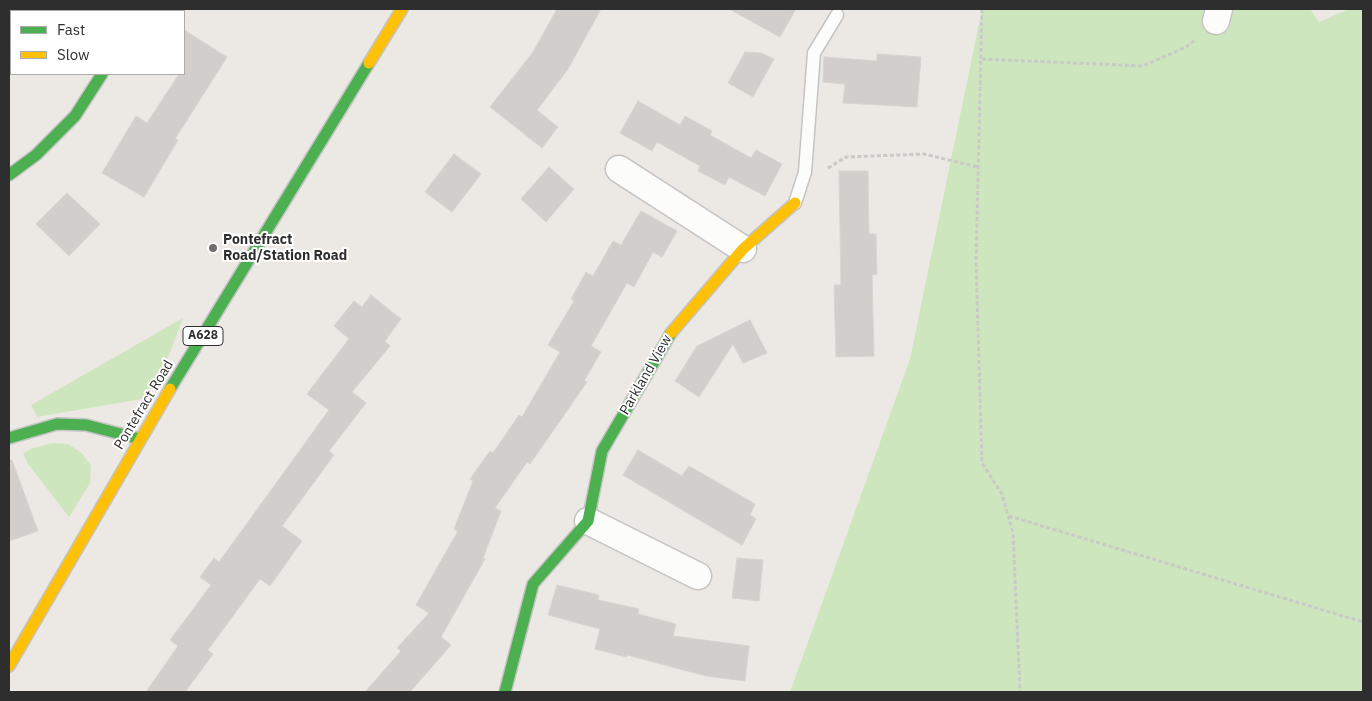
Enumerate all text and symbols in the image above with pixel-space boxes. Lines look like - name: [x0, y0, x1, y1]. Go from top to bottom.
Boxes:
- legend: [10, 10, 185, 75]
- text: Fast: [57, 20, 85, 39]
- text: Slow: [57, 45, 90, 64]
- place label: Pontefract Road/Station Road: [223, 232, 347, 264]
- marker: Pontefract Road/Station Road: [207, 242, 219, 254]
- road number: A628: [183, 326, 223, 346]
- street label: Parkland View: [616, 332, 676, 418]
- street label: Pontefract Road: [111, 357, 177, 453]

